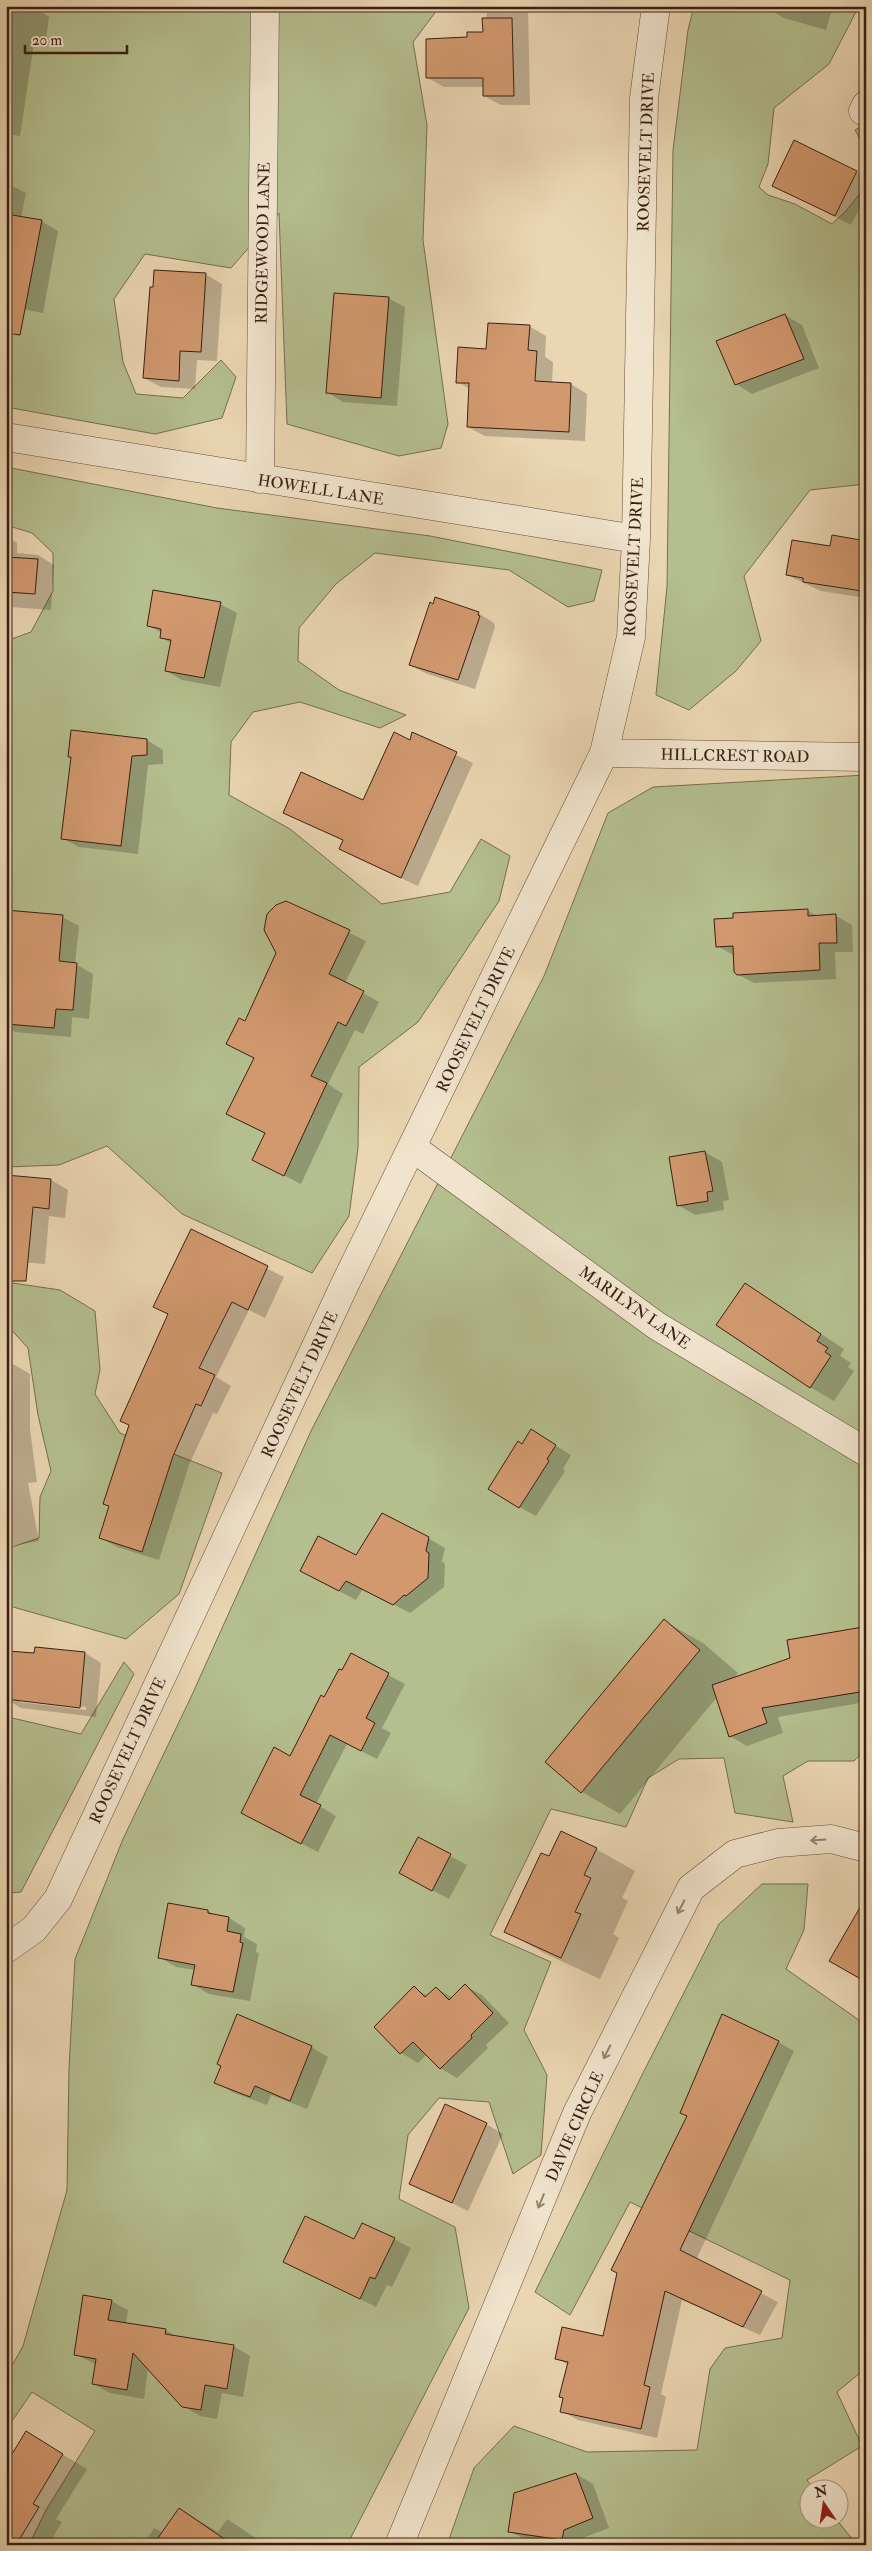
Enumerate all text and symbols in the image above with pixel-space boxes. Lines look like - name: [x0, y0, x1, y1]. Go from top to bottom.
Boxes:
- scale bar: [25, 22, 128, 54]
- text: 20 m: [32, 31, 62, 50]
- street label: ROOSEVELT DRIVE: [633, 72, 659, 232]
- street label: RIDGEWOOD LANE: [252, 162, 274, 324]
- street label: HOWELL LANE: [256, 470, 386, 510]
- street label: ROOSEVELT DRIVE: [620, 477, 648, 637]
- street label: HILLCREST ROAD: [660, 745, 810, 767]
- street label: ROOSEVELT DRIVE: [432, 943, 520, 1096]
- street label: MARILYN LANE: [575, 1262, 694, 1354]
- street label: ROOSEVELT DRIVE: [257, 1308, 343, 1461]
- street label: ROOSEVELT DRIVE: [85, 1674, 171, 1827]
- one-way arrow: [810, 1836, 826, 1845]
- one-way arrow: [676, 1900, 686, 1915]
- one-way arrow: [602, 2045, 612, 2060]
- street label: DAVIE CIRCLE: [542, 2068, 608, 2185]
- one-way arrow: [535, 2193, 544, 2208]
- north arrow: [800, 2478, 850, 2528]
- text: N: [812, 2482, 830, 2502]

